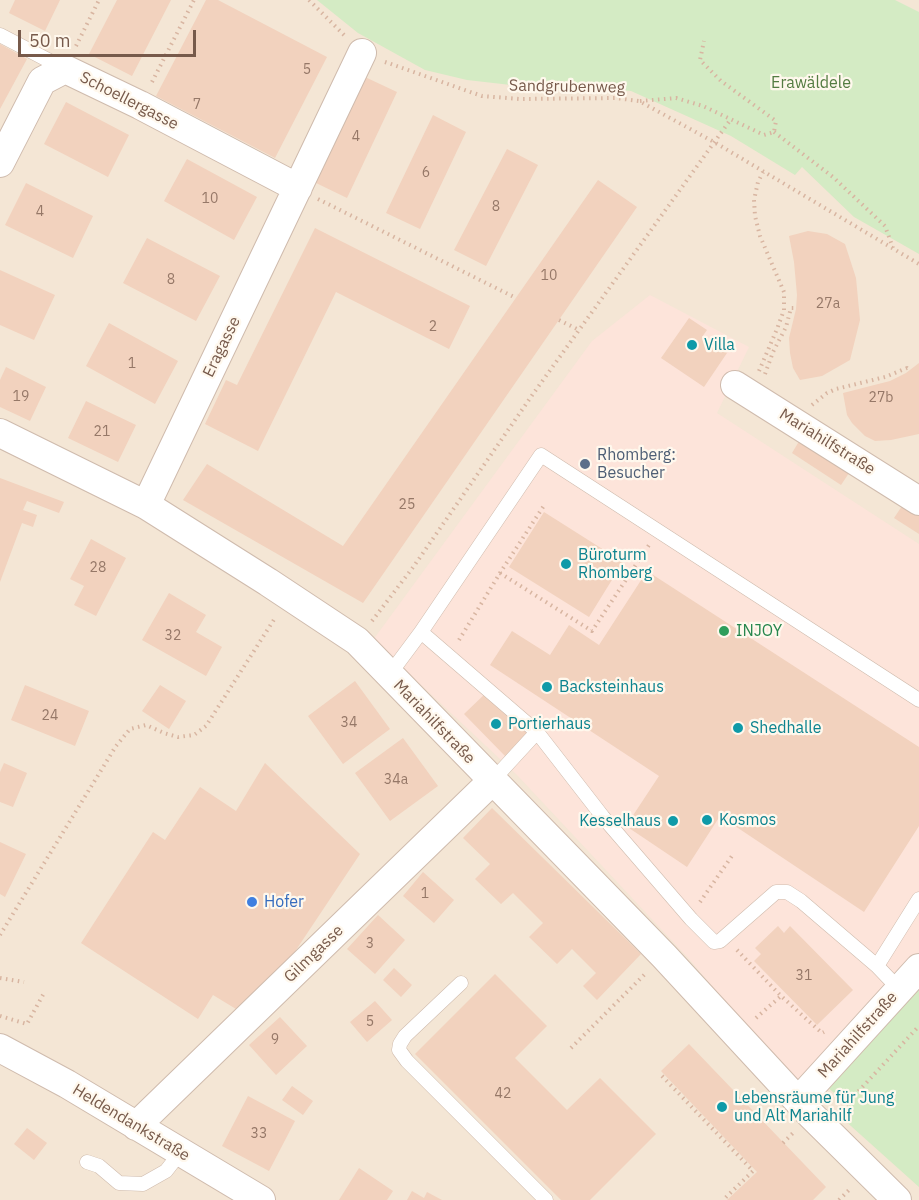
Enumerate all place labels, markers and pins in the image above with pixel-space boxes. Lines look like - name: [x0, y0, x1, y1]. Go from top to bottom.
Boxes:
- place label: Villa: [704, 335, 735, 355]
- marker: Villa: [685, 338, 699, 352]
- place label: Rhomberg: Besucher: [597, 445, 676, 483]
- marker: Rhomberg: Besucher: [578, 457, 592, 471]
- place label: Büroturm Rhomberg: [578, 545, 652, 583]
- marker: Büroturm Rhomberg: [559, 557, 573, 571]
- place label: INJOY: [736, 621, 782, 641]
- marker: INJOY: [717, 624, 731, 638]
- place label: Backsteinhaus: [559, 677, 664, 697]
- marker: Backsteinhaus: [540, 680, 554, 694]
- place label: Portierhaus: [508, 714, 591, 734]
- marker: Portierhaus: [489, 717, 503, 731]
- place label: Shedhalle: [750, 718, 821, 738]
- marker: Shedhalle: [731, 721, 745, 735]
- place label: Kosmos: [719, 810, 776, 830]
- place label: Kesselhaus: [579, 811, 661, 831]
- marker: Kosmos: [700, 813, 714, 827]
- marker: Kesselhaus: [666, 814, 680, 828]
- place label: Hofer: [264, 892, 304, 912]
- marker: Hofer: [245, 895, 259, 909]
- place label: Lebensräume für Jung und Alt Mariahilf: [734, 1088, 894, 1126]
- marker: Lebensräume für Jung und Alt Mariahilf: [715, 1100, 729, 1114]

